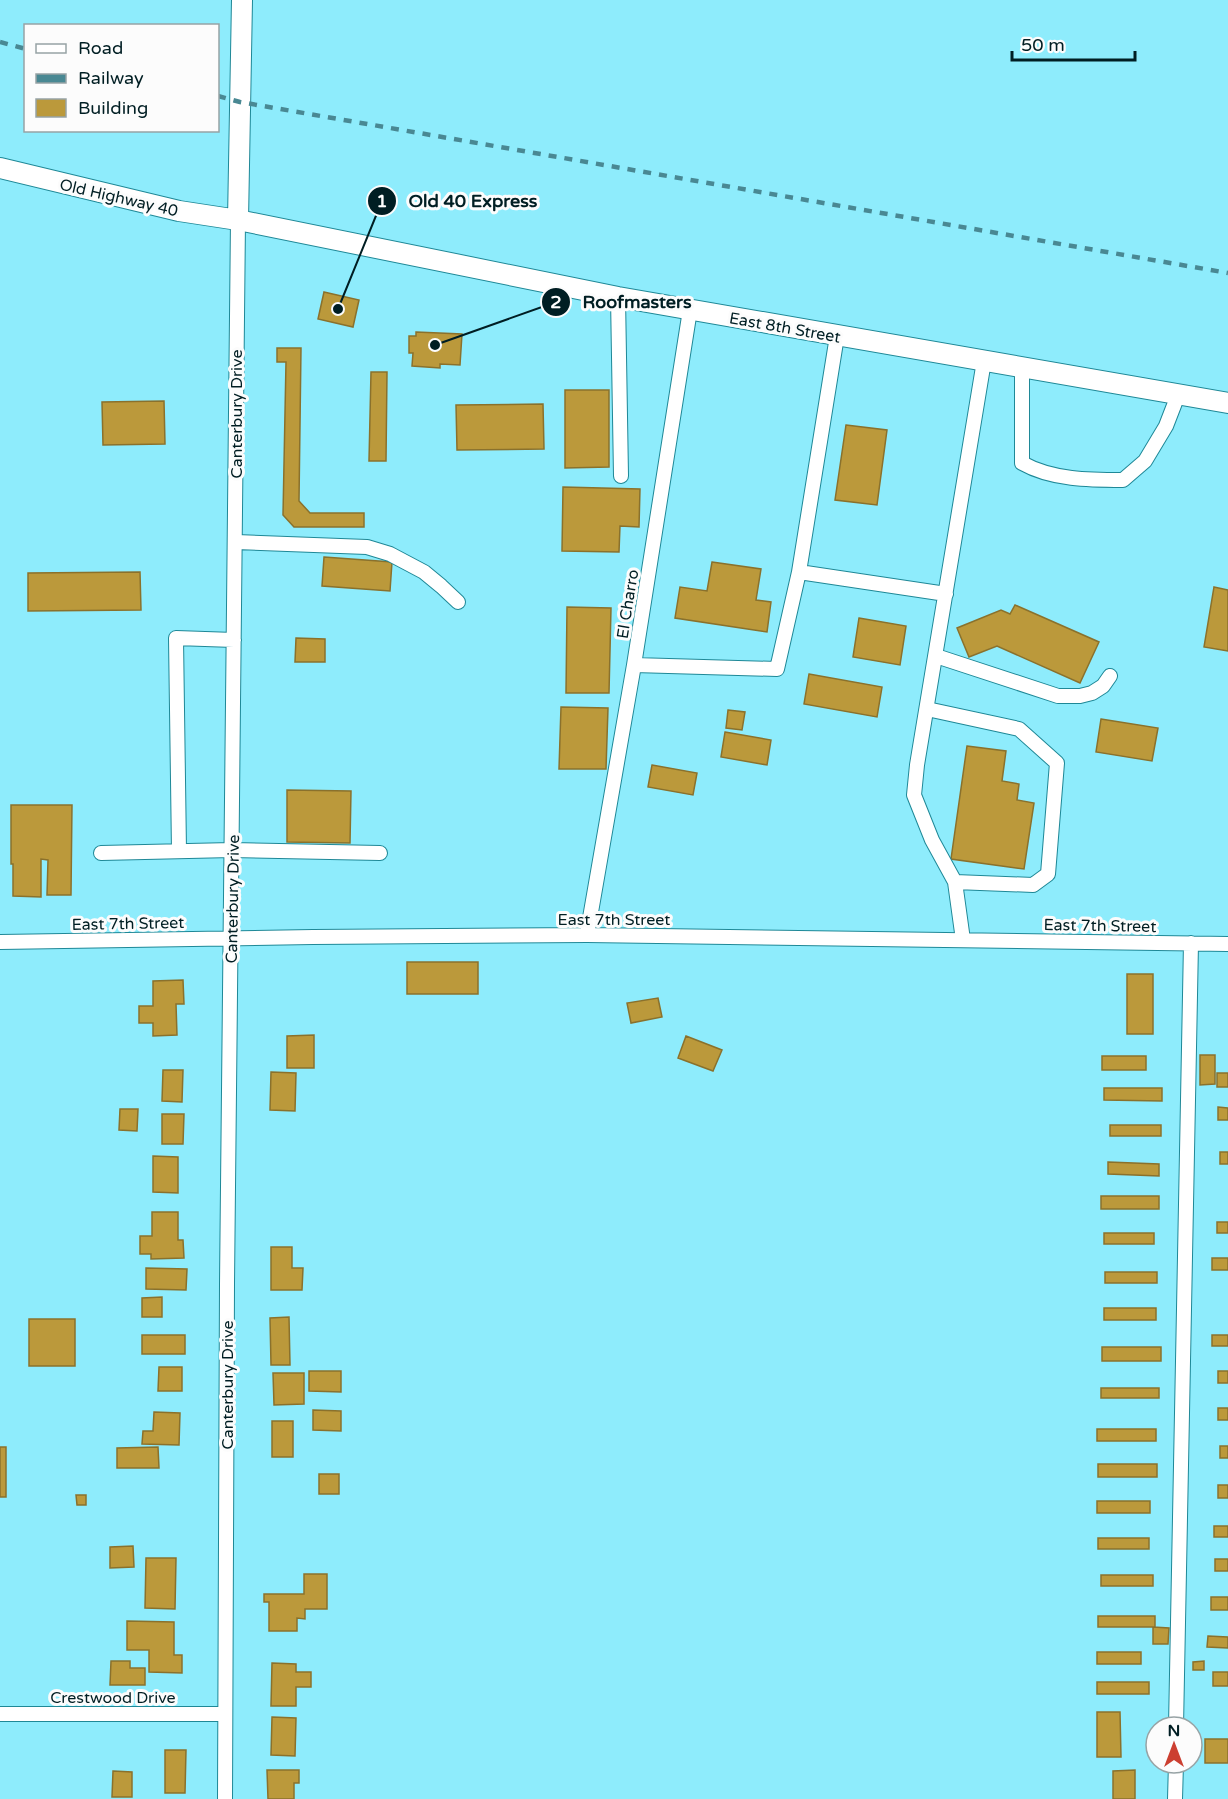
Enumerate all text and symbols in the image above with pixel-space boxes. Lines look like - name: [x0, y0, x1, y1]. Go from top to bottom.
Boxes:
- legend: [24, 24, 219, 132]
- scale bar: [1012, 24, 1135, 62]
- text: 50 m: [1021, 34, 1065, 56]
- text: Road: [78, 37, 123, 59]
- text: Railway: [78, 67, 144, 89]
- text: Building: [78, 97, 148, 119]
- street label: Old Highway 40: [58, 175, 180, 221]
- callout: Old 40 Express: [367, 183, 550, 219]
- text: 1: [376, 190, 388, 212]
- text: Old 40 Express: [409, 190, 538, 212]
- callout: Roofmasters: [541, 284, 704, 320]
- text: 2: [550, 291, 562, 313]
- text: Roofmasters: [582, 291, 692, 313]
- street label: East 8th Street: [728, 308, 842, 348]
- street label: Canterbury Drive: [227, 350, 247, 478]
- street label: El Charro: [613, 568, 643, 640]
- street label: Canterbury Drive: [222, 834, 244, 964]
- street label: East 7th Street: [558, 910, 670, 930]
- street label: East 7th Street: [71, 913, 185, 935]
- street label: East 7th Street: [1043, 915, 1157, 937]
- street label: Canterbury Drive: [218, 1321, 238, 1449]
- street label: Crestwood Drive: [50, 1688, 176, 1708]
- north arrow: [1144, 1715, 1204, 1775]
- text: N: [1168, 1721, 1180, 1741]

